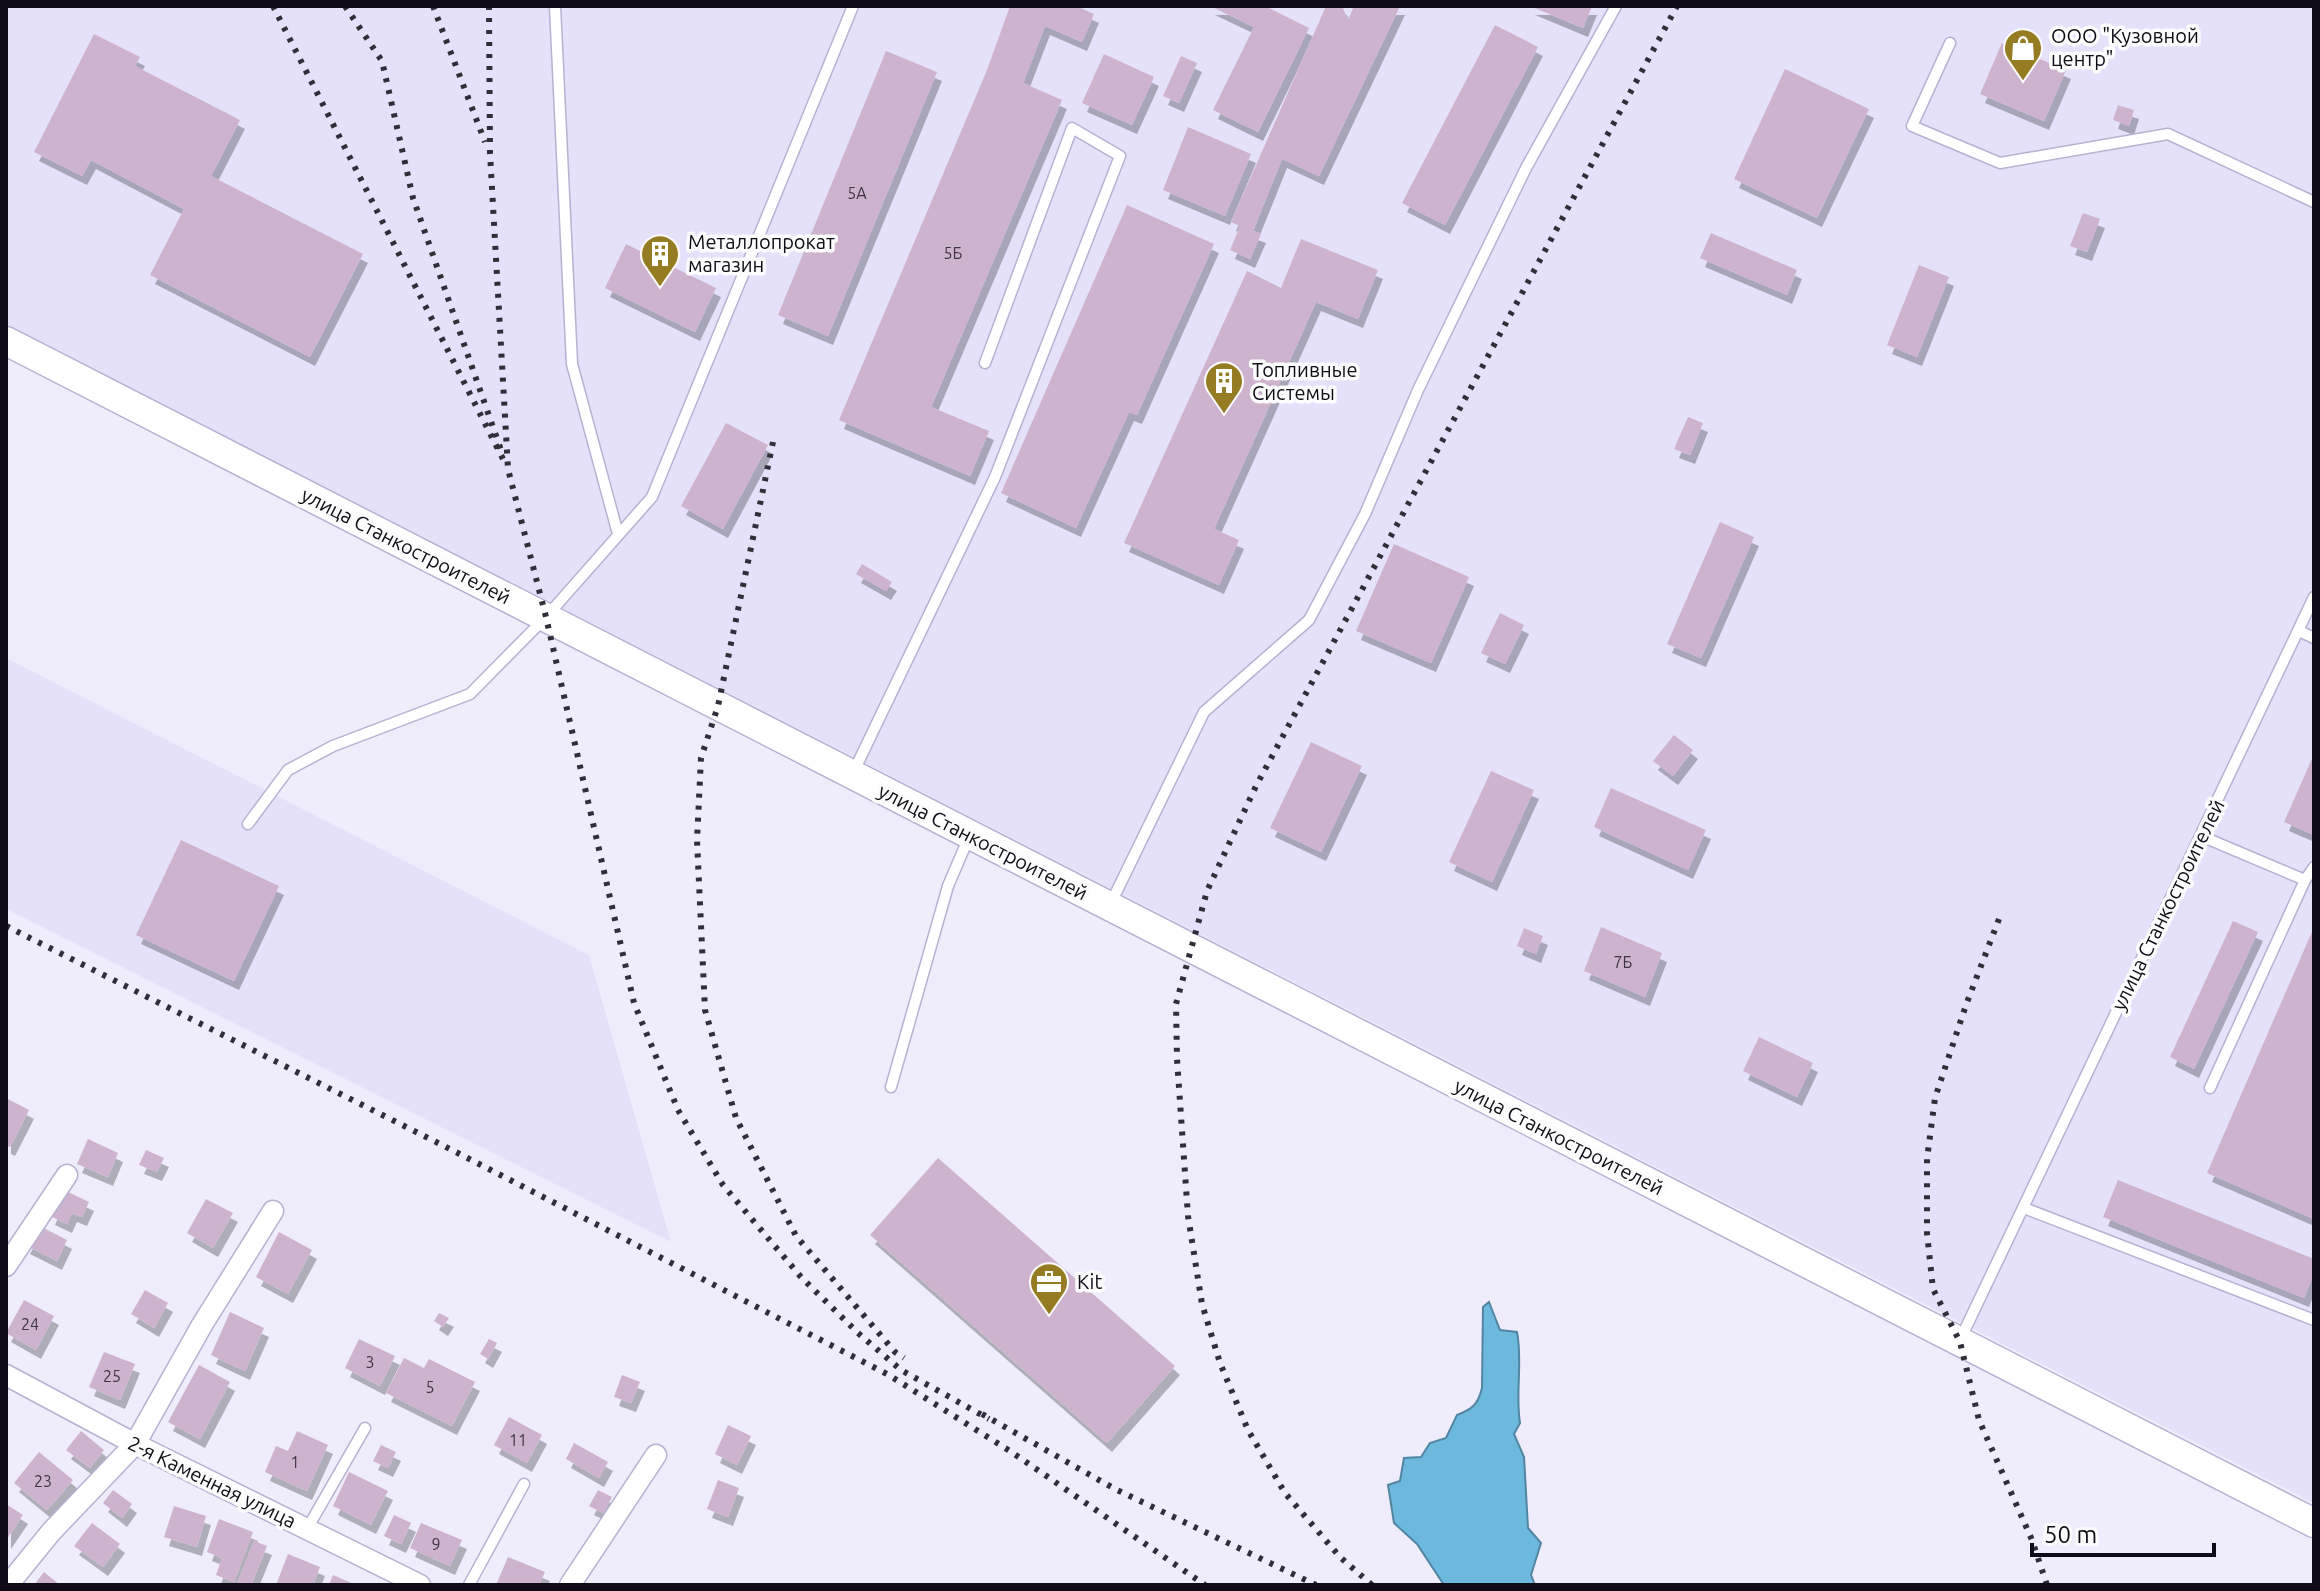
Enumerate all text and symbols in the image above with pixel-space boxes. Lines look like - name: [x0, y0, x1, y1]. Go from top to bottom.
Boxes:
- place label: ООО "Кузовной центр": [2051, 24, 2199, 70]
- shop icon: ООО "Кузовной центр": [2002, 27, 2044, 82]
- house number: 5А: [847, 184, 867, 202]
- place label: Металлопрокат магазин: [688, 230, 835, 276]
- building icon: Металлопрокат магазин: [639, 233, 681, 288]
- house number: 5Б: [944, 244, 963, 262]
- place label: Топливные Системы: [1252, 358, 1358, 404]
- building icon: Топливные Системы: [1203, 360, 1245, 415]
- street label: улица Станкостроителей: [298, 483, 515, 608]
- street label: улица Станкостроителей: [875, 779, 1092, 904]
- street label: улица Станкостроителей: [2106, 796, 2229, 1014]
- house number: 7Б: [1614, 953, 1633, 971]
- street label: улица Станкостроителей: [1451, 1074, 1668, 1199]
- office icon: Kit: [1028, 1261, 1070, 1316]
- place label: Kit: [1077, 1270, 1102, 1293]
- house number: 24: [21, 1315, 39, 1333]
- house number: 3: [365, 1353, 375, 1371]
- house number: 25: [103, 1367, 121, 1385]
- house number: 5: [425, 1378, 435, 1396]
- street label: 2-я Каменная улица: [124, 1431, 300, 1532]
- house number: 11: [509, 1431, 527, 1449]
- house number: 1: [290, 1453, 300, 1471]
- house number: 23: [34, 1472, 52, 1490]
- scale bar: [2032, 1507, 2214, 1557]
- text: 50 m: [2044, 1521, 2097, 1548]
- house number: 9: [431, 1535, 441, 1553]

